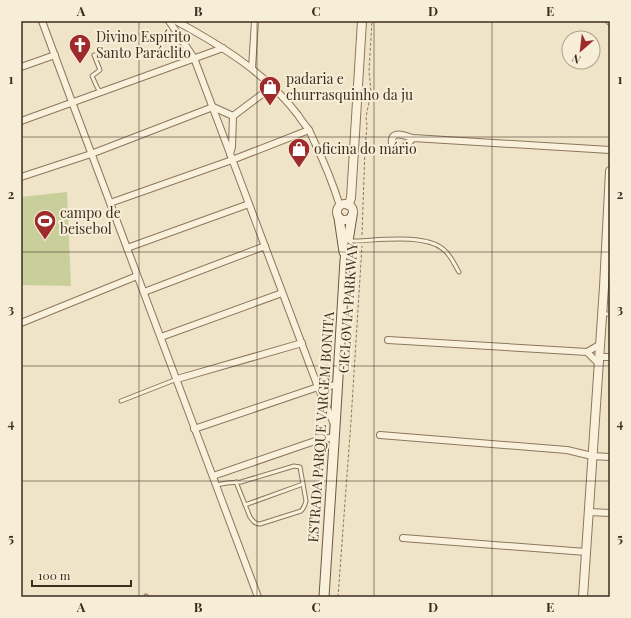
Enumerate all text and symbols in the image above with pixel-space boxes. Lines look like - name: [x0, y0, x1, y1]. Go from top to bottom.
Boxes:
- text: A: [76, 2, 86, 19]
- text: B: [194, 2, 203, 19]
- text: C: [311, 2, 321, 19]
- text: D: [428, 2, 438, 19]
- text: E: [546, 2, 554, 19]
- place label: Divino Espírito Santo Paráclito: [96, 27, 191, 62]
- north arrow: [561, 30, 601, 70]
- church icon: Divino Espírito Santo Paráclito: [67, 32, 93, 65]
- text: N: [569, 51, 583, 68]
- place label: padaria e churrasquinho da ju: [286, 69, 413, 104]
- text: 1: [9, 70, 14, 87]
- text: 1: [618, 70, 623, 87]
- shop icon: padaria e churrasquinho da ju: [257, 74, 283, 107]
- shop icon: oficina do mário: [286, 136, 312, 169]
- place label: oficina do mário: [314, 139, 417, 158]
- text: 2: [8, 185, 15, 202]
- text: 2: [617, 185, 624, 202]
- place label: campo de beisebol: [60, 203, 121, 238]
- sports icon: campo de beisebol: [32, 208, 58, 241]
- street label: CICLOVIA PARKWAY: [333, 241, 362, 374]
- text: 3: [8, 300, 14, 317]
- text: 3: [617, 300, 623, 317]
- street label: ESTRADA PARQUE VARGEM BONITA: [303, 311, 338, 543]
- text: 4: [8, 414, 15, 431]
- text: 4: [617, 414, 624, 431]
- text: 5: [8, 529, 14, 546]
- text: 5: [617, 529, 623, 546]
- scale bar: [32, 562, 131, 588]
- text: 100 m: [38, 567, 71, 583]
- text: A: [76, 598, 86, 615]
- text: B: [194, 598, 203, 615]
- text: C: [311, 598, 321, 615]
- text: D: [428, 598, 438, 615]
- text: E: [546, 598, 554, 615]

